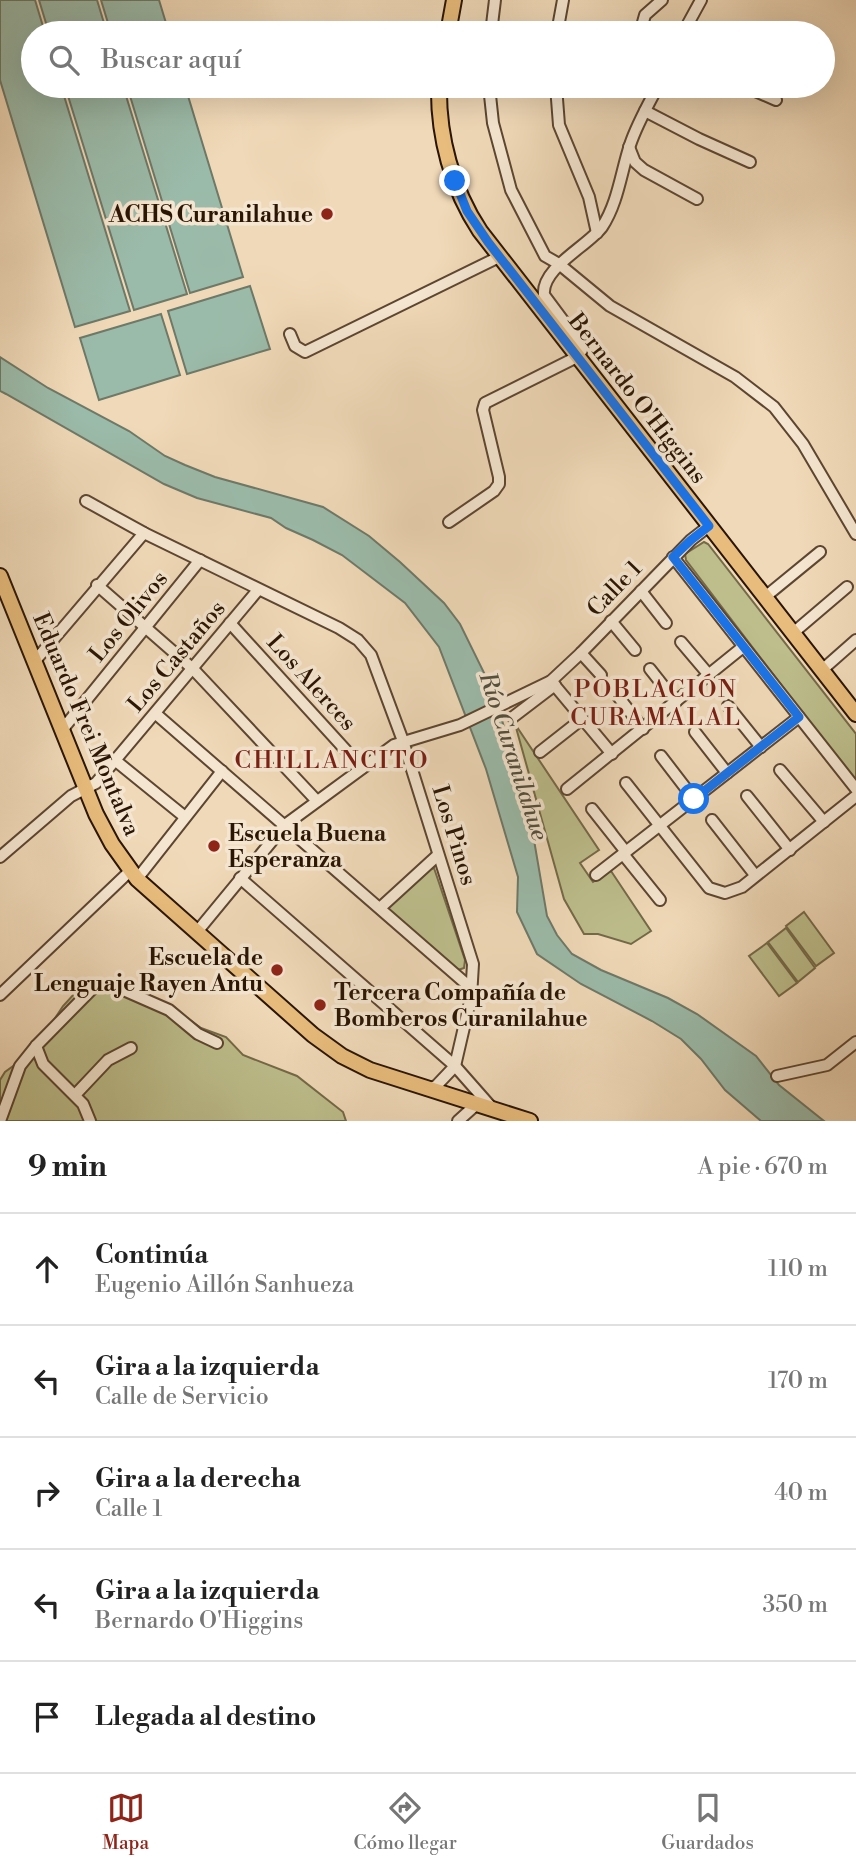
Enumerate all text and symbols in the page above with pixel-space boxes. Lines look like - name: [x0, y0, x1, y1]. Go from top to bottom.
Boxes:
- search box: [21, 21, 835, 98]
- icon: search: [45, 41, 83, 79]
- text: Buscar aquí: [101, 44, 241, 76]
- route end: [439, 165, 470, 196]
- place label: ACHS Curanilahue: [108, 201, 313, 229]
- marker: ACHS Curanilahue: [319, 206, 335, 222]
- street label: Bernardo O'Higgins: [561, 307, 712, 489]
- street label: Calle 1: [581, 555, 648, 623]
- street label: Los Olivos: [84, 565, 174, 668]
- street label: Los Castaños: [122, 595, 232, 718]
- street label: Eduardo Frei Montalva: [26, 609, 146, 841]
- street label: Los Alerces: [261, 629, 362, 737]
- water label: Río Curanilahue: [471, 667, 554, 844]
- district label: POBLACIÓN CURAMALAL: [570, 673, 742, 733]
- district label: CHILLANCITO: [235, 746, 429, 776]
- street label: Los Pinos: [426, 782, 482, 889]
- route start: [678, 783, 709, 814]
- place label: Escuela Buena Esperanza: [228, 820, 387, 874]
- marker: Escuela Buena Esperanza: [206, 838, 222, 854]
- place label: Escuela de Lenguaje Rayen Antu: [34, 944, 263, 998]
- marker: Escuela de Lenguaje Rayen Antu: [269, 962, 285, 978]
- place label: Tercera Compañía de Bomberos Curanilahue: [334, 979, 588, 1033]
- marker: Tercera Compañía de Bomberos Curanilahue: [312, 997, 328, 1013]
- text: 9 min: [28, 1148, 107, 1186]
- text: A pie · 670 m: [698, 1153, 828, 1181]
- text: Continúa: [95, 1239, 208, 1271]
- icon: ahead: [28, 1250, 66, 1288]
- text: 110 m: [768, 1255, 828, 1283]
- text: Eugenio Aillón Sanhueza: [95, 1271, 354, 1299]
- text: Gira a la izquierda: [95, 1351, 319, 1383]
- icon: left: [28, 1362, 66, 1400]
- text: 170 m: [768, 1367, 828, 1395]
- text: Calle de Servicio: [95, 1383, 269, 1411]
- text: Gira a la derecha: [95, 1463, 301, 1495]
- icon: right: [28, 1474, 66, 1512]
- text: 40 m: [774, 1479, 828, 1507]
- text: Calle 1: [95, 1495, 162, 1523]
- text: Gira a la izquierda: [95, 1575, 319, 1607]
- icon: left: [28, 1586, 66, 1624]
- text: 350 m: [762, 1591, 828, 1619]
- text: Bernardo O'Higgins: [95, 1607, 303, 1635]
- icon: arrive: [28, 1698, 66, 1736]
- text: Llegada al destino: [95, 1701, 316, 1733]
- tab: Mapa: [102, 1789, 149, 1855]
- tab: Cómo llegar: [353, 1789, 457, 1855]
- tab: Guardados: [661, 1789, 754, 1855]

